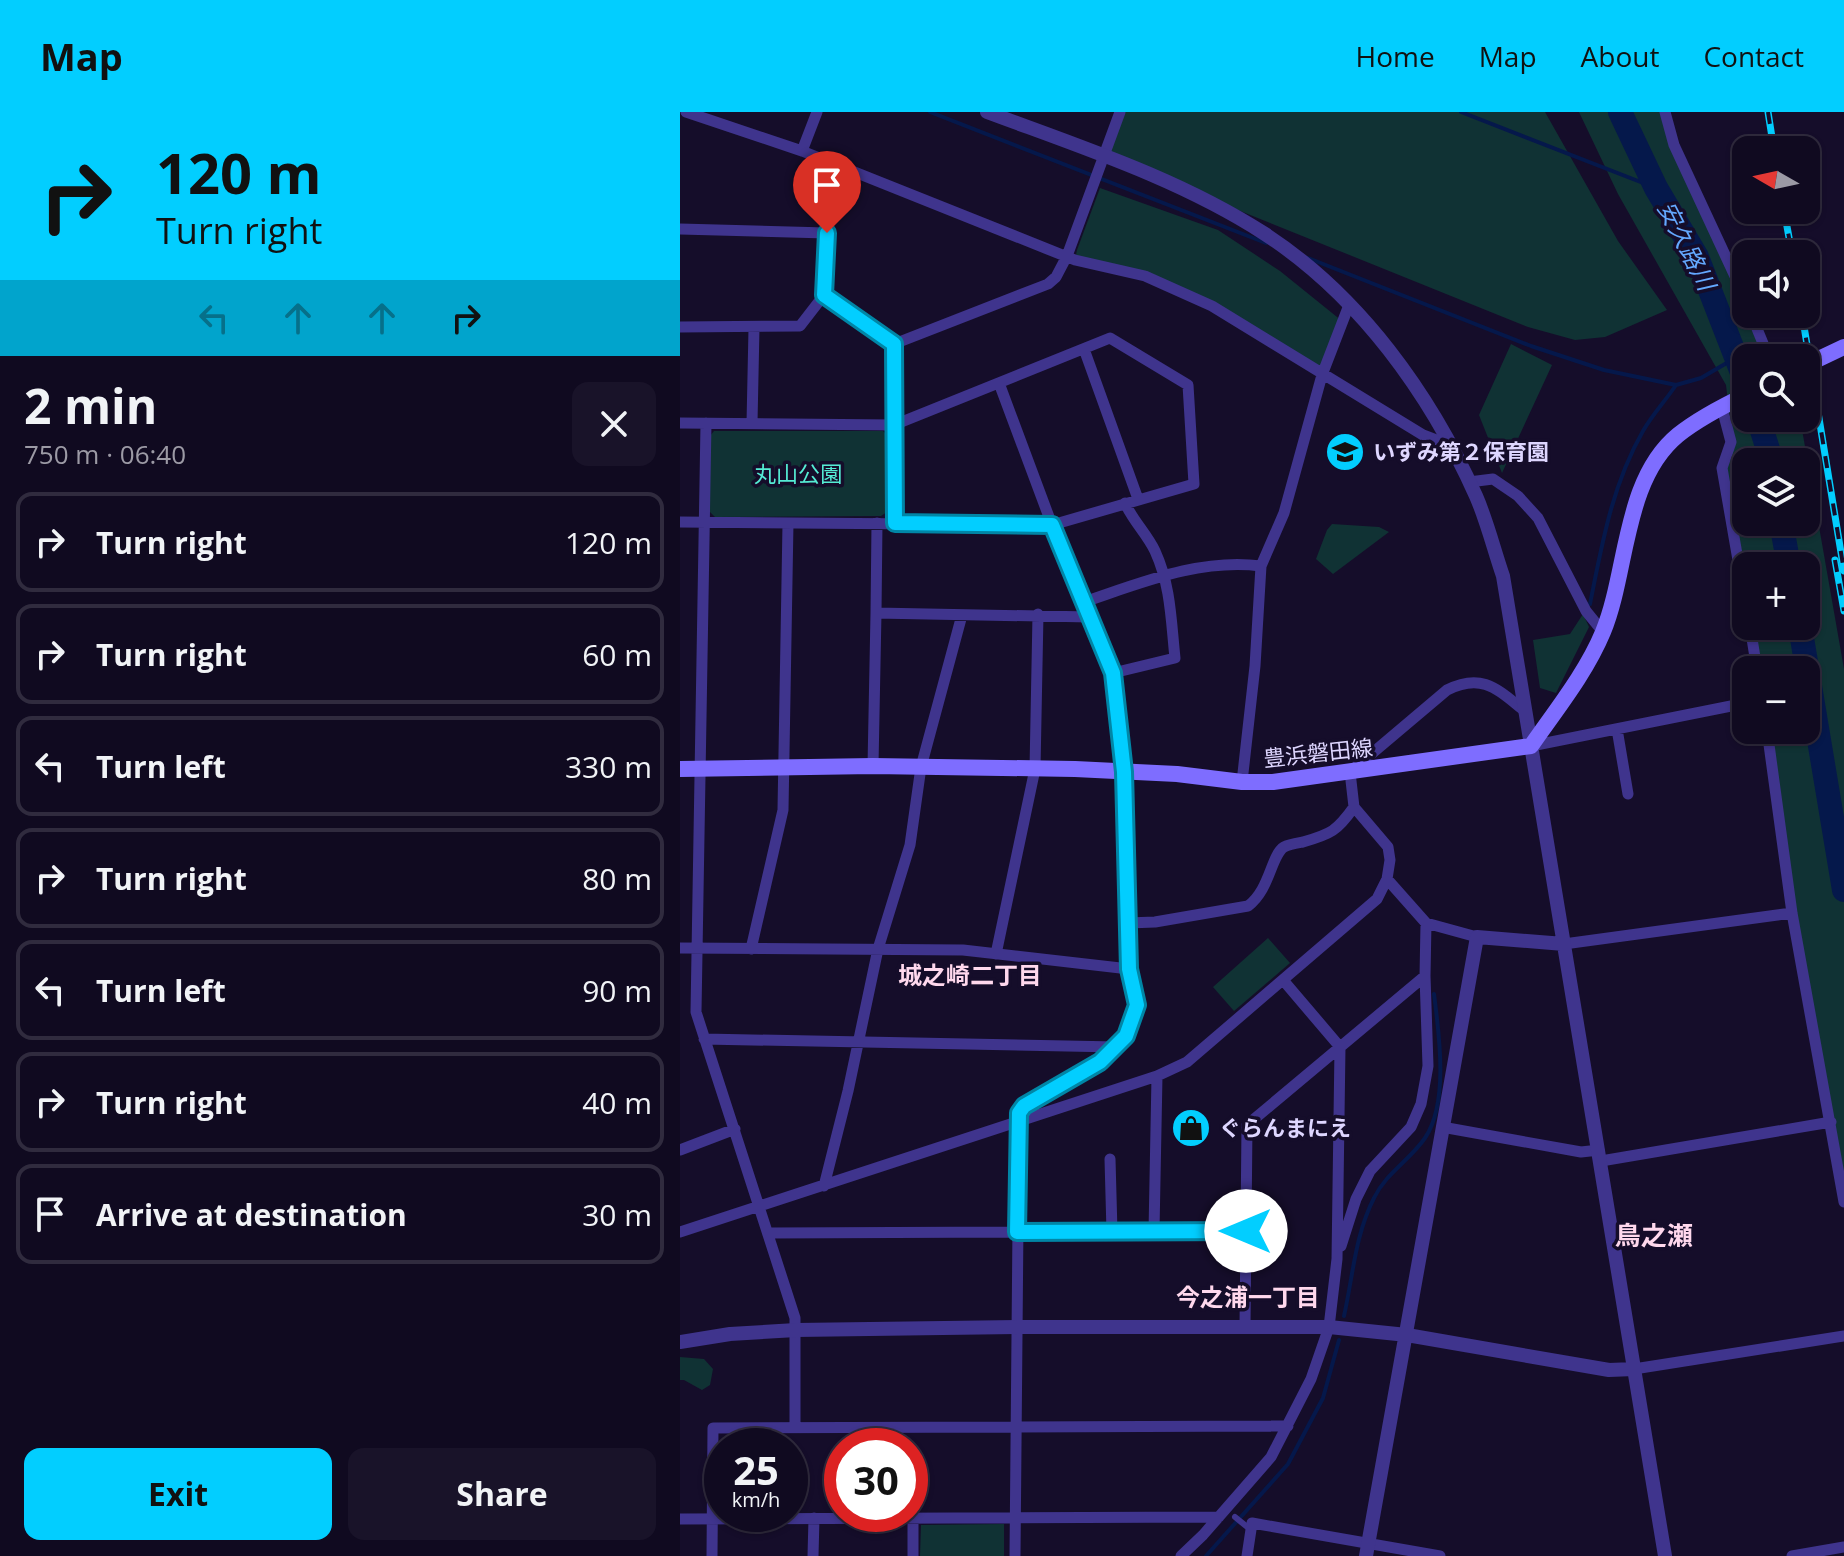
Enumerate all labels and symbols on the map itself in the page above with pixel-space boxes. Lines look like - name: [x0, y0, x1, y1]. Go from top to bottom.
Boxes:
- north arrow: [1732, 136, 1820, 224]
- pin: [793, 151, 861, 233]
- water label: 安久路川: [1651, 195, 1725, 298]
- school or university icon: いずみ第２保育園: [1324, 431, 1366, 473]
- place label: いずみ第２保育園: [1373, 436, 1549, 466]
- park label: 丸山公園: [754, 458, 842, 488]
- street label: 豊浜磐田線: [1262, 731, 1374, 773]
- district label: 城之崎二丁目: [898, 958, 1042, 991]
- shop icon: ぐらんまにえ: [1170, 1107, 1212, 1149]
- place label: ぐらんまにえ: [1219, 1112, 1351, 1142]
- position arrow: [1204, 1189, 1288, 1273]
- district label: 鳥之瀬: [1615, 1217, 1693, 1253]
- district label: 今之浦一丁目: [1176, 1280, 1320, 1313]
- speed limit sign: 30: [824, 1428, 928, 1532]

